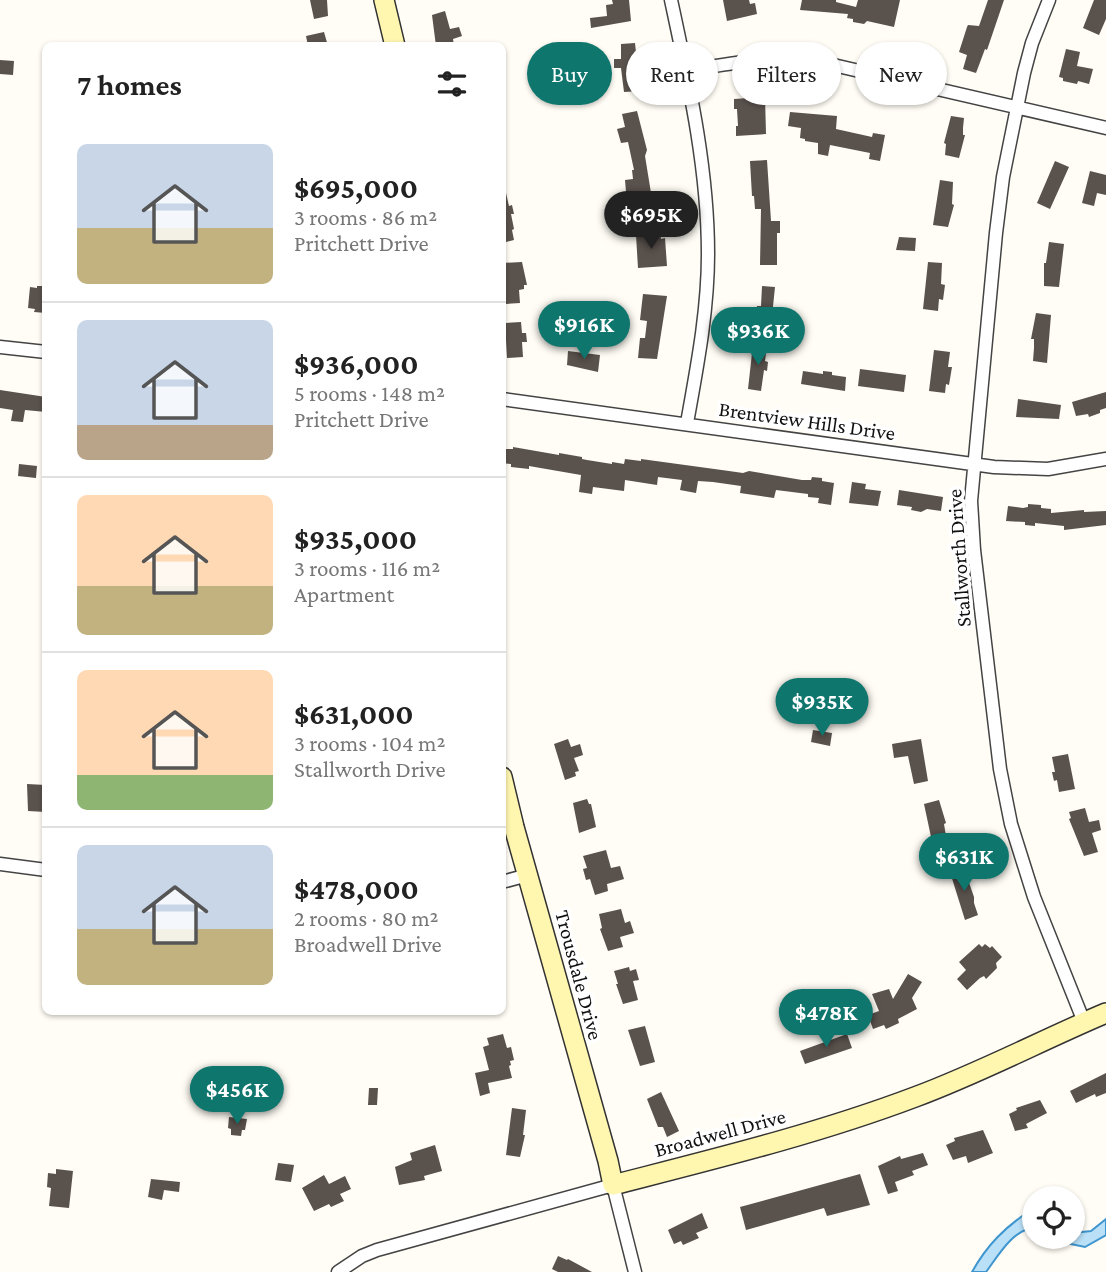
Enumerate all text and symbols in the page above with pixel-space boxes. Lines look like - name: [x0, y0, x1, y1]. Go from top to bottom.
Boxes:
- chip: Buy: [527, 42, 612, 105]
- chip: Rent: [626, 42, 718, 105]
- chip: Filters: [732, 42, 841, 105]
- chip: New: [855, 42, 947, 105]
- icon: filters: [433, 65, 471, 103]
- text: 7 homes: [77, 68, 182, 101]
- text: $695,000: [294, 171, 418, 204]
- icon: home: [133, 172, 217, 256]
- pin: $695K: [602, 191, 700, 251]
- text: $695K: [620, 201, 682, 227]
- text: 3 rooms · 86 m²: [294, 204, 437, 230]
- text: Pritchett Drive: [294, 230, 429, 256]
- pin: $916K: [535, 302, 633, 361]
- pin: $936K: [709, 308, 807, 367]
- text: $916K: [554, 311, 614, 337]
- text: $936K: [727, 317, 789, 343]
- text: $936,000: [294, 347, 419, 380]
- icon: home: [133, 348, 217, 432]
- text: 5 rooms · 148 m²: [294, 380, 445, 406]
- street label: Brentview Hills Drive: [717, 397, 897, 445]
- text: Pritchett Drive: [294, 406, 429, 432]
- street label: Stallworth Drive: [942, 488, 976, 628]
- text: $935,000: [294, 522, 417, 555]
- icon: home: [133, 523, 217, 607]
- text: 3 rooms · 116 m²: [294, 555, 440, 581]
- text: Apartment: [294, 581, 394, 607]
- pin: $935K: [773, 678, 871, 738]
- text: $935K: [792, 688, 852, 714]
- text: $631,000: [294, 697, 414, 730]
- icon: home: [133, 698, 217, 782]
- text: 3 rooms · 104 m²: [294, 730, 446, 756]
- text: Stallworth Drive: [294, 756, 446, 782]
- pin: $631K: [915, 834, 1013, 893]
- text: $631K: [935, 843, 993, 869]
- text: $478,000: [294, 872, 419, 905]
- icon: home: [133, 873, 217, 957]
- text: 2 rooms · 80 m²: [294, 905, 439, 931]
- street label: Trousdale Drive: [550, 907, 608, 1043]
- text: Broadwell Drive: [294, 931, 442, 957]
- pin: $478K: [777, 990, 875, 1049]
- text: $478K: [795, 999, 857, 1025]
- pin: $456K: [188, 1066, 286, 1126]
- text: $456K: [206, 1076, 268, 1102]
- street label: Broadwell Drive: [652, 1104, 788, 1162]
- map controls: [1022, 1186, 1085, 1249]
- button: locate: [1022, 1186, 1085, 1249]

